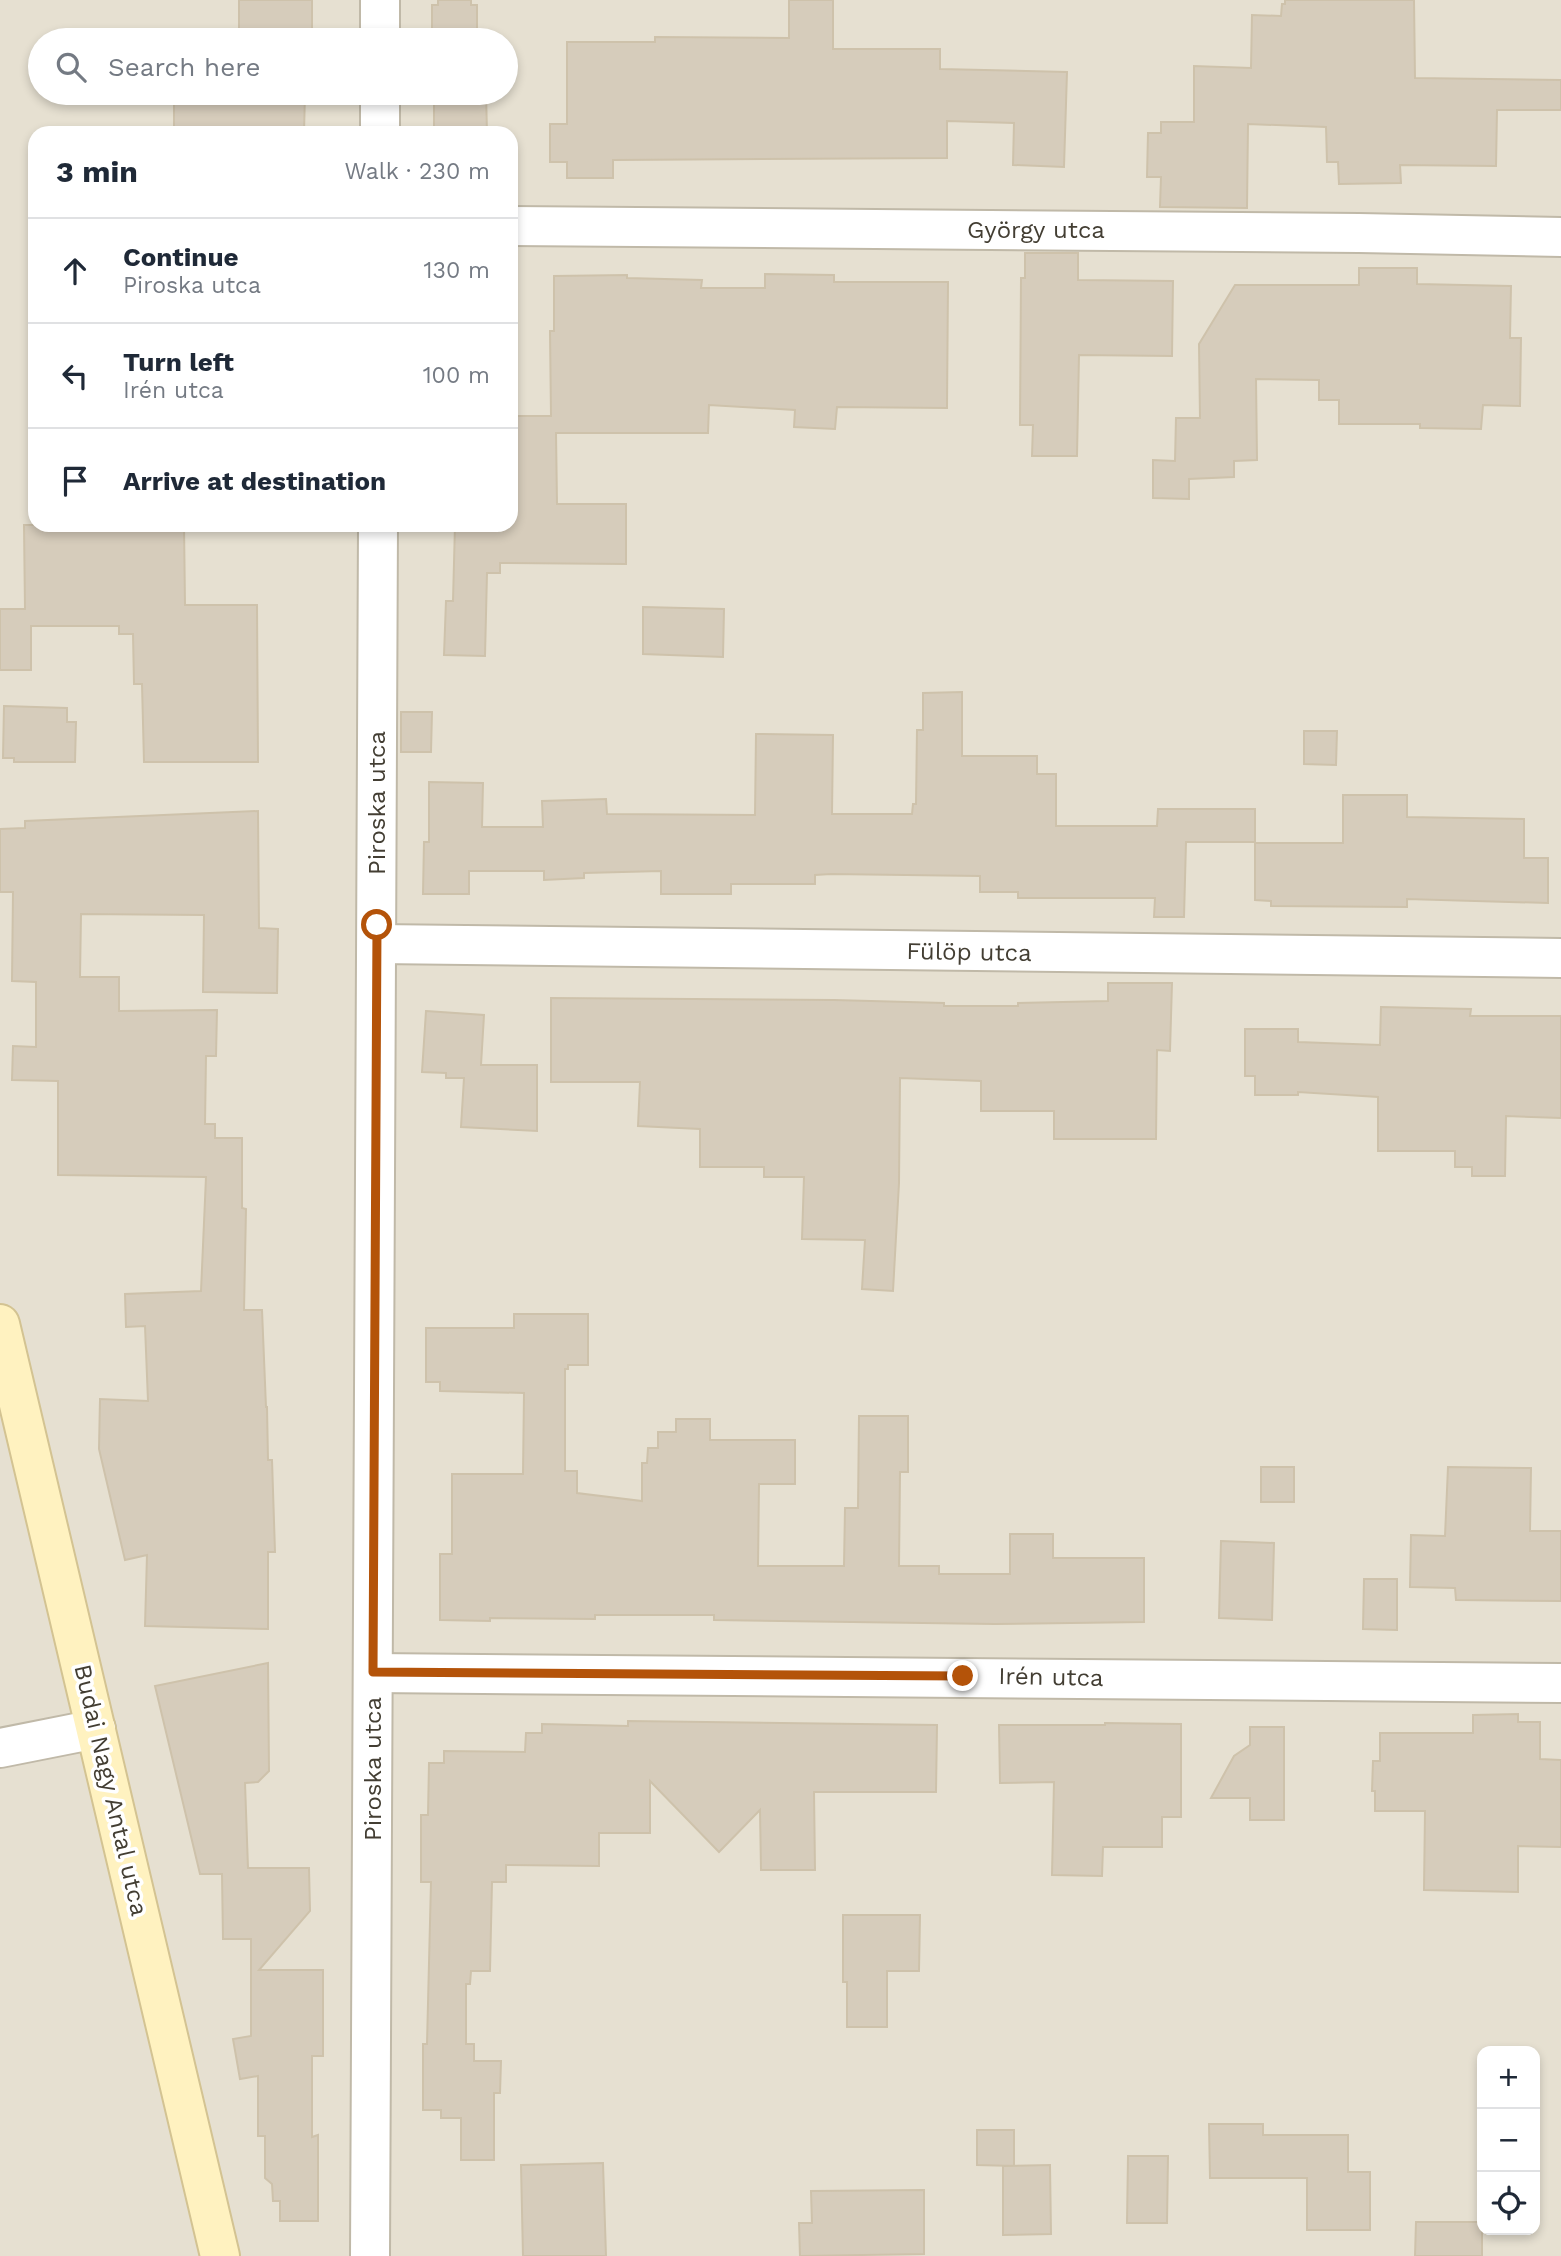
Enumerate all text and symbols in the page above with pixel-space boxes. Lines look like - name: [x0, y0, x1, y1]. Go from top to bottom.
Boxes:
- search box: [28, 28, 518, 105]
- icon: search: [52, 48, 90, 86]
- text: Search here: [108, 52, 260, 82]
- text: 3 min: [56, 154, 138, 189]
- text: Walk · 230 m: [344, 158, 490, 185]
- street label: György utca: [967, 216, 1105, 244]
- text: Continue: [123, 242, 239, 272]
- icon: ahead: [56, 252, 94, 290]
- text: 130 m: [424, 257, 490, 284]
- text: Piroska utca: [123, 272, 261, 299]
- text: Turn left: [123, 347, 234, 377]
- icon: left: [56, 357, 94, 395]
- text: 100 m: [423, 362, 490, 389]
- text: Irén utca: [123, 377, 224, 404]
- icon: arrive: [56, 462, 94, 500]
- text: Arrive at destination: [123, 466, 386, 496]
- street label: Piroska utca: [363, 731, 391, 875]
- route start: [361, 909, 392, 940]
- street label: Fülöp utca: [906, 937, 1032, 967]
- route end: [947, 1660, 978, 1691]
- street label: Budai Nagy Antal utca: [68, 1662, 154, 1918]
- street label: Irén utca: [998, 1662, 1104, 1692]
- street label: Piroska utca: [359, 1697, 387, 1841]
- map controls: [1477, 2046, 1540, 2235]
- button: +: [1477, 2046, 1540, 2109]
- button: −: [1477, 2109, 1540, 2172]
- button: locate: [1477, 2172, 1540, 2235]

